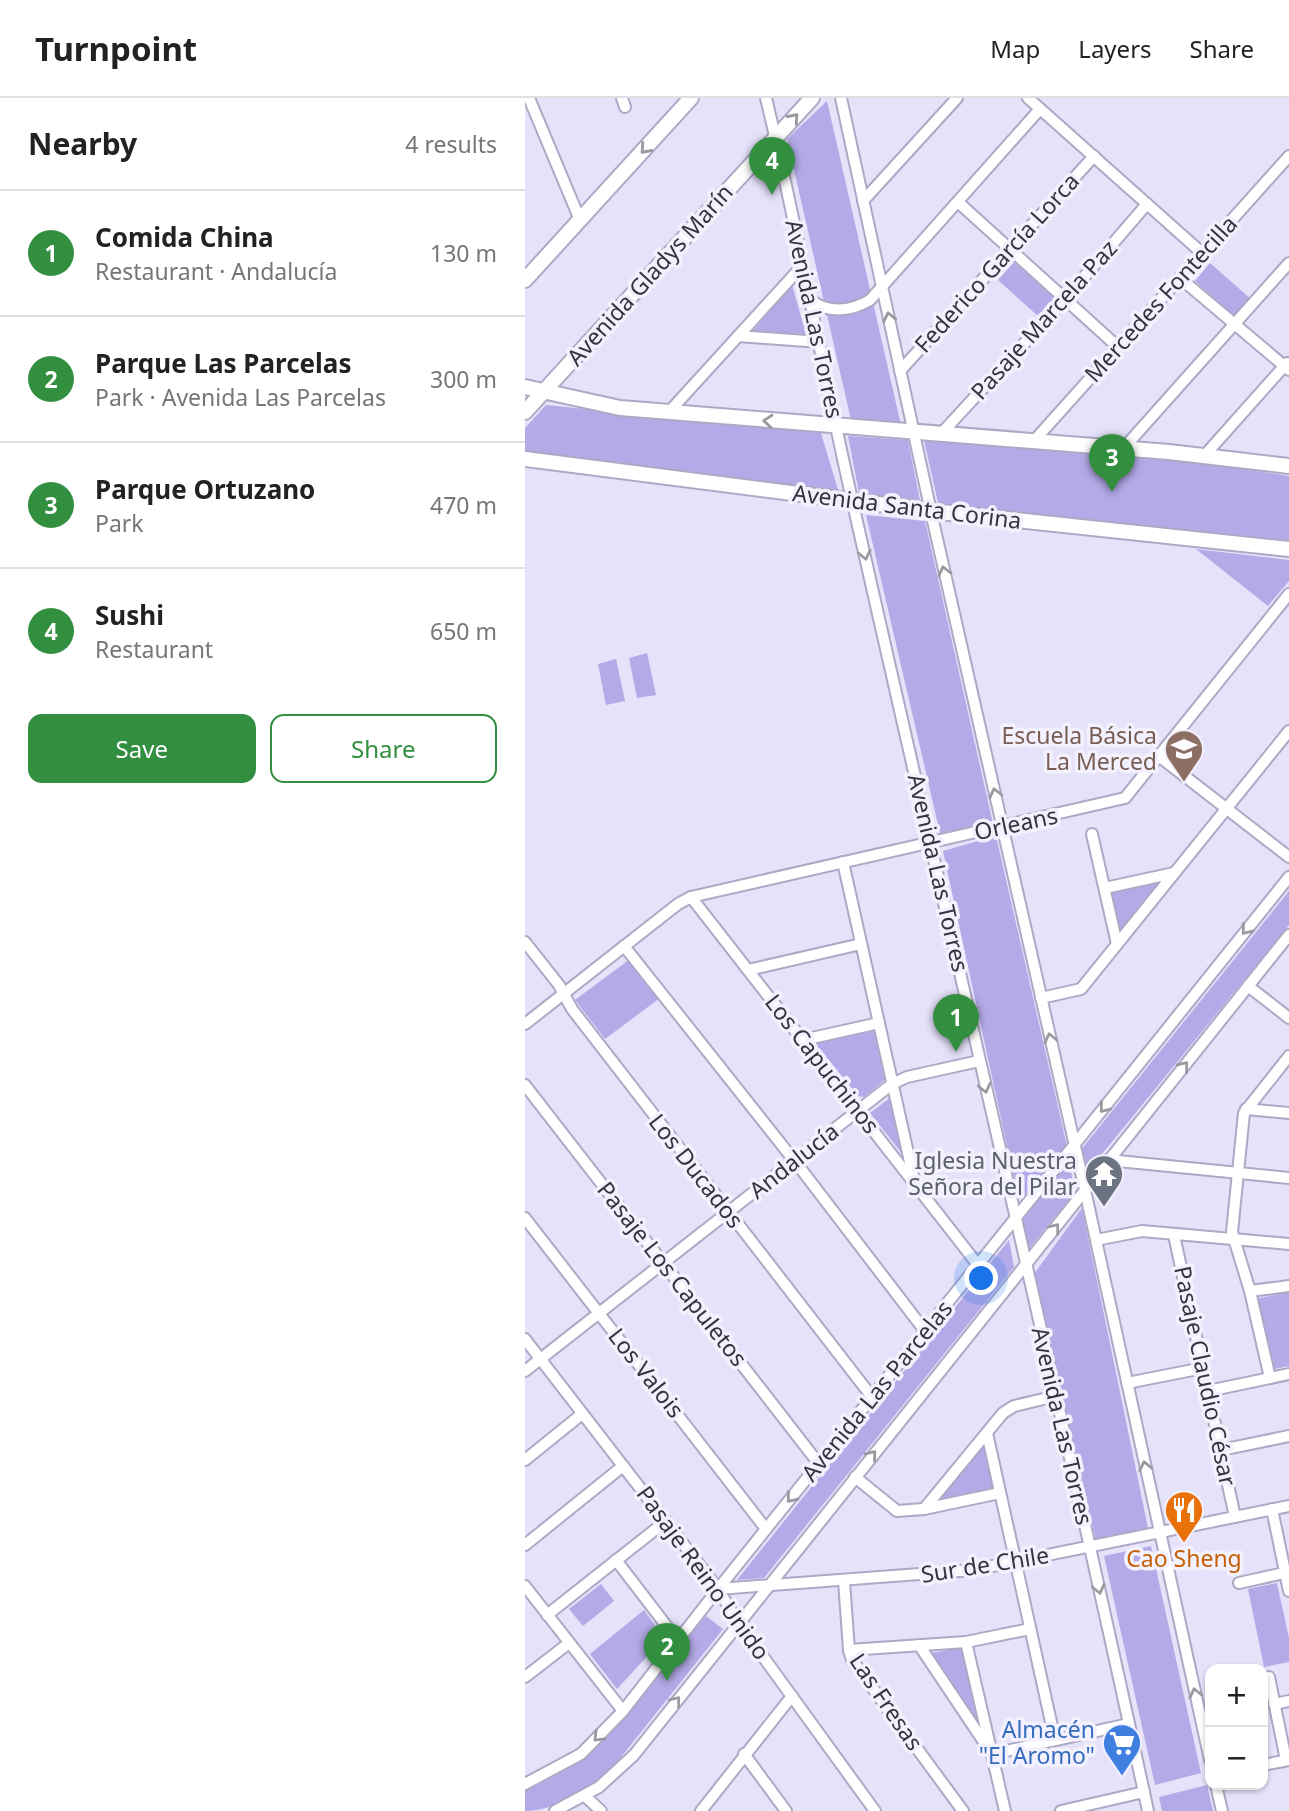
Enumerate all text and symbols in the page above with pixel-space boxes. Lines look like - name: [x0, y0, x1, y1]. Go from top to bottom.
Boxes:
- text: Turnpoint: [35, 26, 197, 71]
- text: Map: [990, 32, 1040, 65]
- text: Layers: [1078, 32, 1152, 65]
- text: Share: [1190, 32, 1254, 65]
- one-way arrow: [785, 113, 798, 126]
- text: Nearby: [28, 123, 137, 164]
- text: 4 results: [405, 128, 497, 160]
- pin: 4: [749, 137, 795, 195]
- one-way arrow: [641, 141, 653, 154]
- street label: Federico García Lorca: [907, 165, 1086, 359]
- street label: Avenida Gladys Marín: [559, 177, 740, 372]
- street label: Mercedes Fontecilla: [1077, 208, 1244, 389]
- street label: Avenida Las Torres: [778, 217, 852, 421]
- text: Comida China: [95, 219, 274, 255]
- street label: Pasaje Marcela Paz: [963, 232, 1124, 406]
- text: 1: [44, 237, 58, 269]
- text: 130 m: [430, 237, 497, 269]
- text: Restaurant · Andalucía: [95, 255, 337, 287]
- one-way arrow: [882, 311, 897, 323]
- text: Parque Las Parcelas: [95, 345, 352, 381]
- text: 2: [44, 363, 58, 395]
- text: 300 m: [430, 363, 497, 395]
- text: Park · Avenida Las Parcelas: [95, 381, 386, 413]
- one-way arrow: [763, 414, 774, 429]
- pin: 3: [1089, 434, 1135, 492]
- text: Parque Ortuzano: [95, 471, 315, 507]
- street label: Avenida Santa Corina: [791, 476, 1023, 536]
- text: 3: [44, 489, 58, 521]
- text: 470 m: [430, 489, 497, 521]
- text: Park: [95, 507, 144, 539]
- one-way arrow: [857, 549, 872, 561]
- one-way arrow: [938, 565, 952, 577]
- text: Sushi: [95, 597, 164, 633]
- text: 4: [44, 615, 58, 647]
- text: 650 m: [430, 615, 497, 647]
- text: Restaurant: [95, 633, 213, 665]
- button: Save: [28, 714, 256, 783]
- button: Share: [270, 714, 497, 783]
- place label: Escuela Básica La Merced: [1001, 719, 1157, 777]
- school or university icon: Escuela Básica La Merced: [1163, 728, 1205, 783]
- street label: Avenida Las Torres: [901, 771, 977, 975]
- one-way arrow: [988, 787, 1003, 799]
- street label: Orleans: [971, 799, 1060, 847]
- one-way arrow: [1242, 923, 1255, 935]
- street label: Los Capuchinos: [758, 987, 887, 1140]
- pin: 1: [933, 994, 979, 1052]
- one-way arrow: [1044, 1032, 1059, 1044]
- one-way arrow: [1176, 1062, 1188, 1075]
- one-way arrow: [977, 1082, 992, 1094]
- one-way arrow: [1100, 1100, 1112, 1113]
- street label: Los Ducados: [642, 1107, 752, 1234]
- street label: Andalucía: [742, 1115, 845, 1205]
- place label: Iglesia Nuestra Señora del Pilar: [908, 1144, 1077, 1202]
- temple icon: Iglesia Nuestra Señora del Pilar: [1083, 1153, 1125, 1208]
- street label: Pasaje Los Capuletos: [590, 1174, 755, 1372]
- one-way arrow: [1047, 1223, 1060, 1235]
- your location: [964, 1261, 998, 1295]
- street label: Pasaje Claudio César: [1167, 1263, 1245, 1489]
- street label: Avenida Las Parcelas: [793, 1293, 959, 1488]
- street label: Los Valois: [602, 1321, 692, 1424]
- street label: Avenida Las Torres: [1025, 1324, 1101, 1528]
- one-way arrow: [864, 1450, 877, 1462]
- one-way arrow: [1138, 1460, 1153, 1472]
- street label: Pasaje Reino Unido: [630, 1479, 778, 1666]
- restaurant icon: Cao Sheng: [1163, 1489, 1205, 1544]
- one-way arrow: [787, 1490, 799, 1503]
- street label: Sur de Chile: [919, 1538, 1051, 1590]
- place label: Cao Sheng: [1126, 1542, 1242, 1574]
- one-way arrow: [1090, 1582, 1105, 1594]
- pin: 2: [644, 1623, 690, 1681]
- street label: Las Fresas: [843, 1647, 931, 1756]
- map controls: [1205, 1664, 1268, 1790]
- button: +: [1205, 1664, 1268, 1727]
- one-way arrow: [1189, 1688, 1204, 1700]
- one-way arrow: [667, 1696, 680, 1708]
- place label: Almacén "El Aromo": [979, 1713, 1095, 1771]
- supermarket icon: Almacén "El Aromo": [1101, 1722, 1143, 1777]
- button: −: [1205, 1727, 1268, 1790]
- one-way arrow: [594, 1729, 607, 1742]

